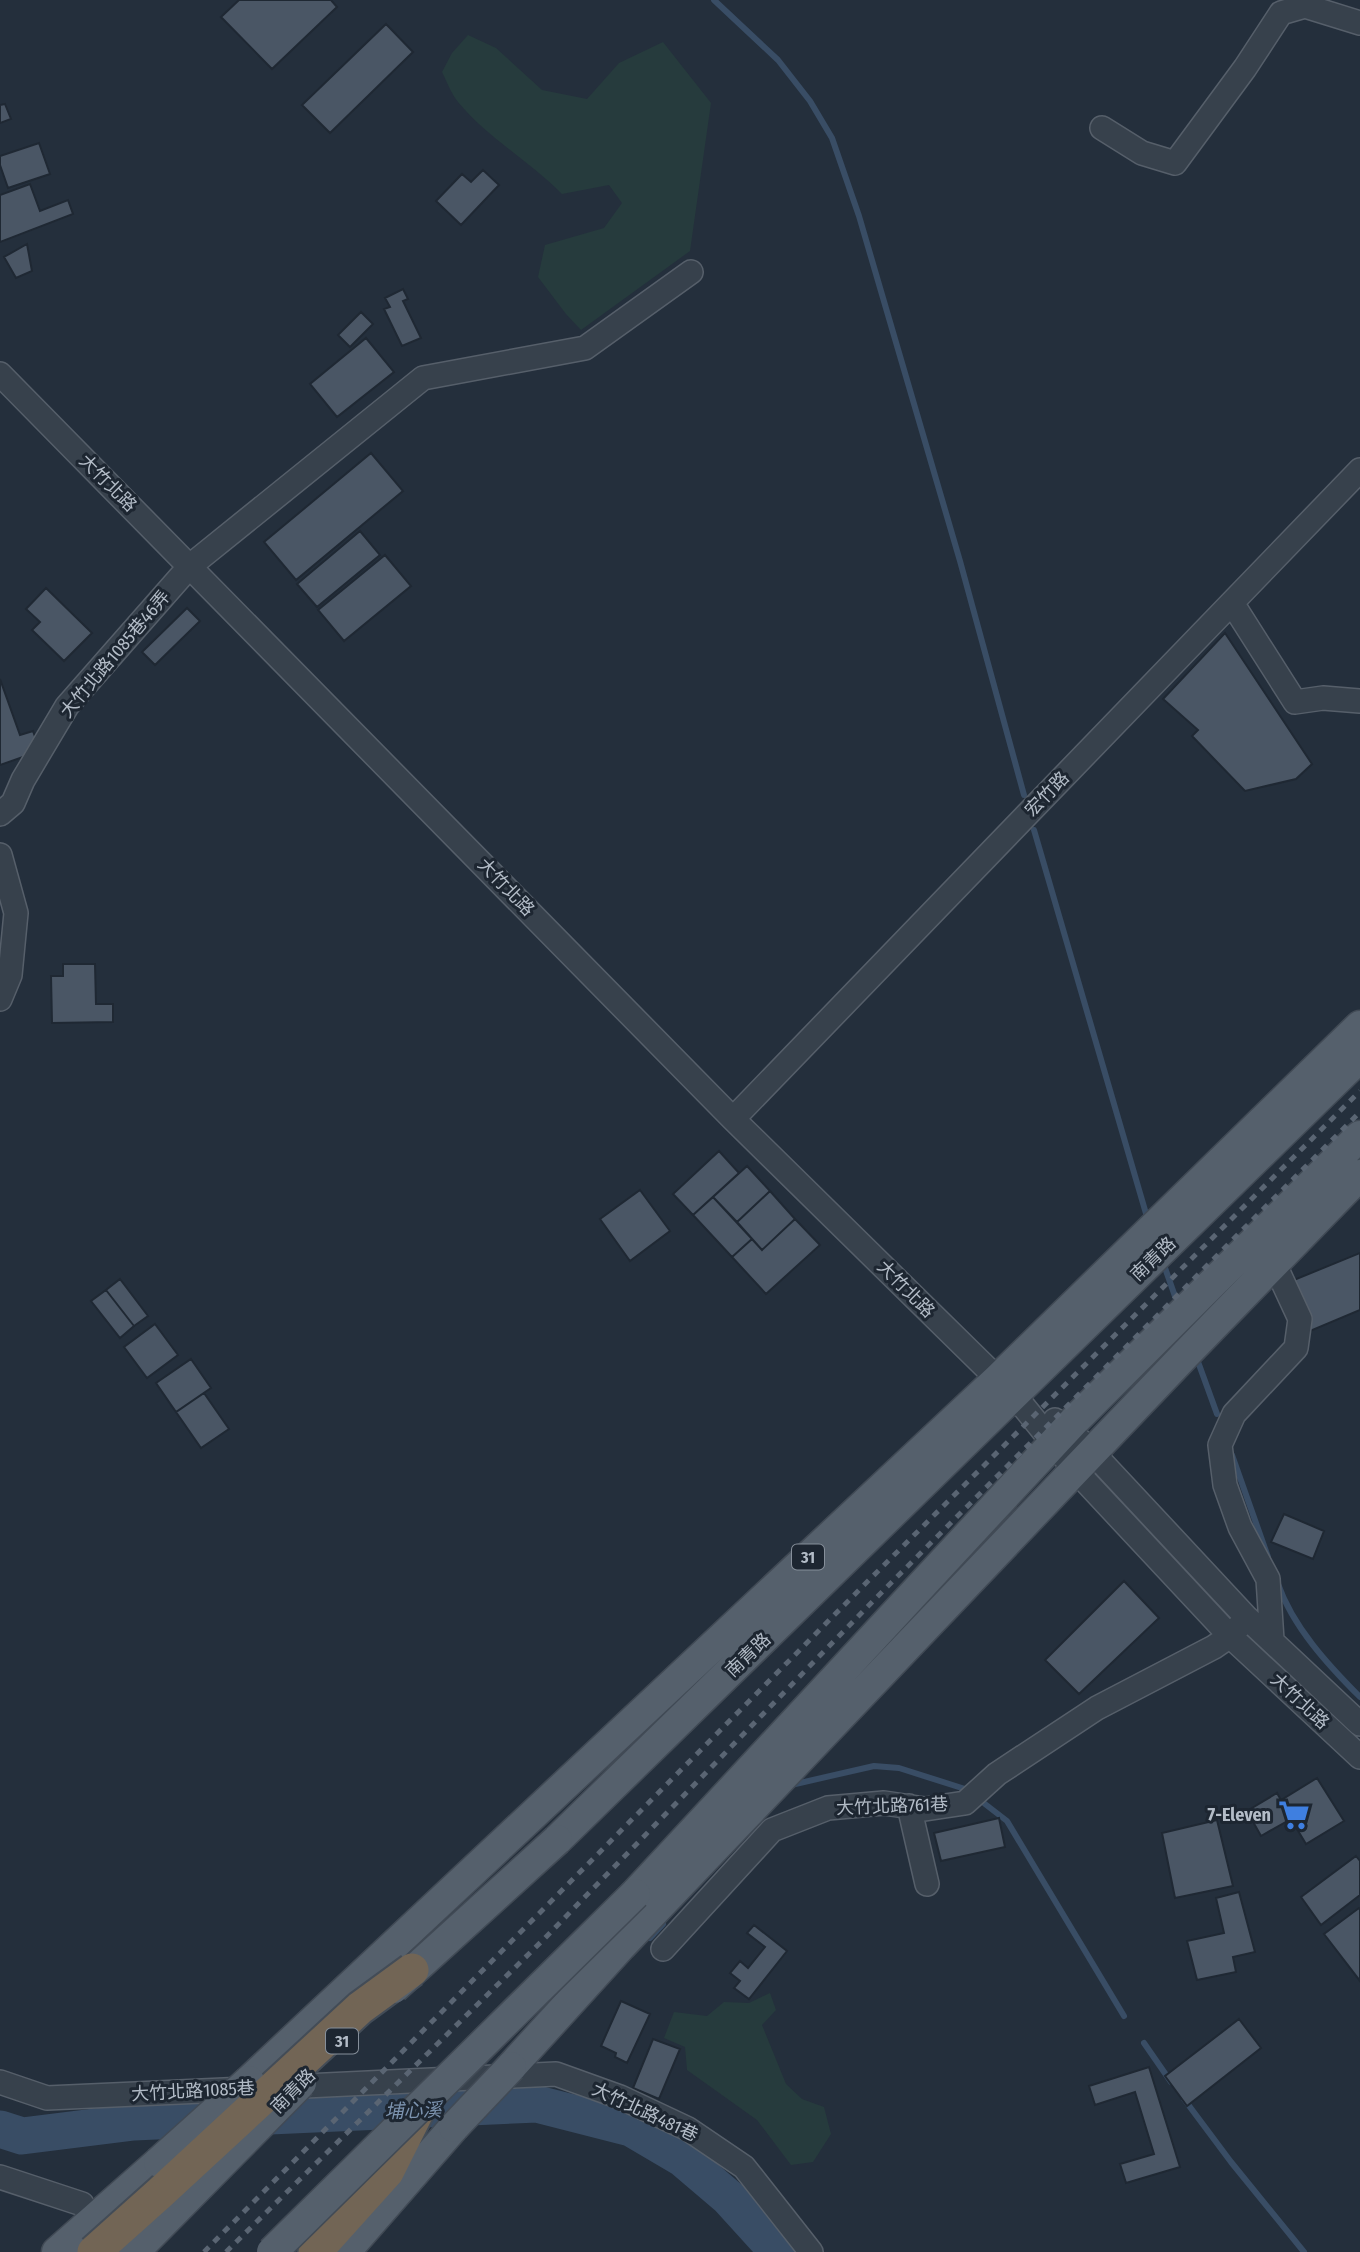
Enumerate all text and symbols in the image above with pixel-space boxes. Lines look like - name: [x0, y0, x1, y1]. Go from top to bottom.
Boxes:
- street label: 大竹北路: [75, 450, 141, 516]
- street label: 大竹北路1085巷46弄: [55, 586, 175, 722]
- street label: 宏竹路: [1020, 767, 1074, 821]
- street label: 大竹北路: [473, 853, 539, 921]
- street label: 南青路: [1126, 1232, 1180, 1286]
- street label: 大竹北路: [873, 1256, 939, 1322]
- road number: 31: [792, 1544, 824, 1569]
- street label: 南青路: [721, 1628, 775, 1682]
- street label: 大竹北路: [1266, 1668, 1334, 1734]
- street label: 大竹北路761巷: [836, 1793, 948, 1819]
- supermarket icon: 7-Eleven: [1277, 1798, 1311, 1832]
- place label: 7-Eleven: [1208, 1804, 1271, 1826]
- road number: 31: [326, 2028, 358, 2054]
- street label: 南青路: [266, 2064, 320, 2118]
- street label: 大竹北路1085巷: [131, 2077, 255, 2105]
- street label: 大竹北路481巷: [589, 2078, 701, 2146]
- water label: 埔心溪: [384, 2098, 445, 2123]

